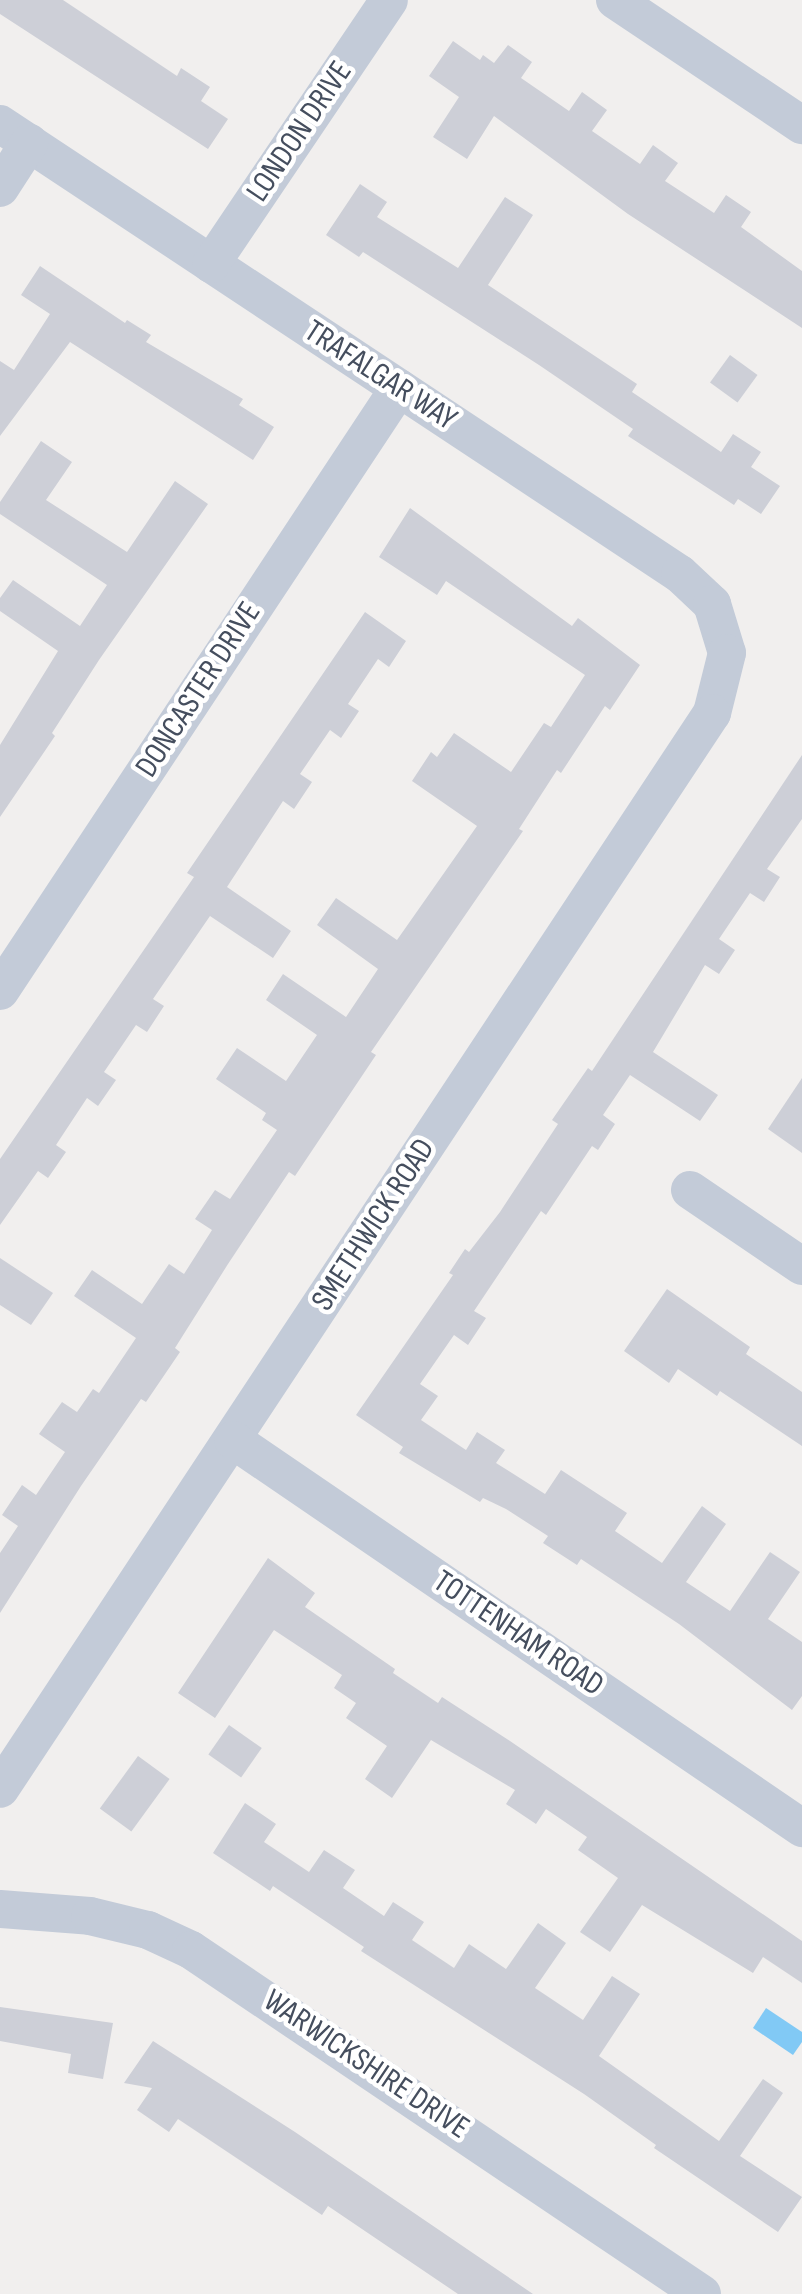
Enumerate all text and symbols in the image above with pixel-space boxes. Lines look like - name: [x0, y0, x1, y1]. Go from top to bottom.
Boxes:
- street label: LONDON DRIVE: [239, 55, 361, 209]
- street label: TRAFALGAR WAY: [297, 313, 463, 439]
- street label: DONCASTER DRIVE: [128, 595, 270, 785]
- street label: SMETHWICK ROAD: [304, 1132, 444, 1318]
- street label: TOTTENHAM ROAD: [426, 1563, 610, 1705]
- street label: WARWICKSHIRE DRIVE: [256, 1982, 476, 2148]

